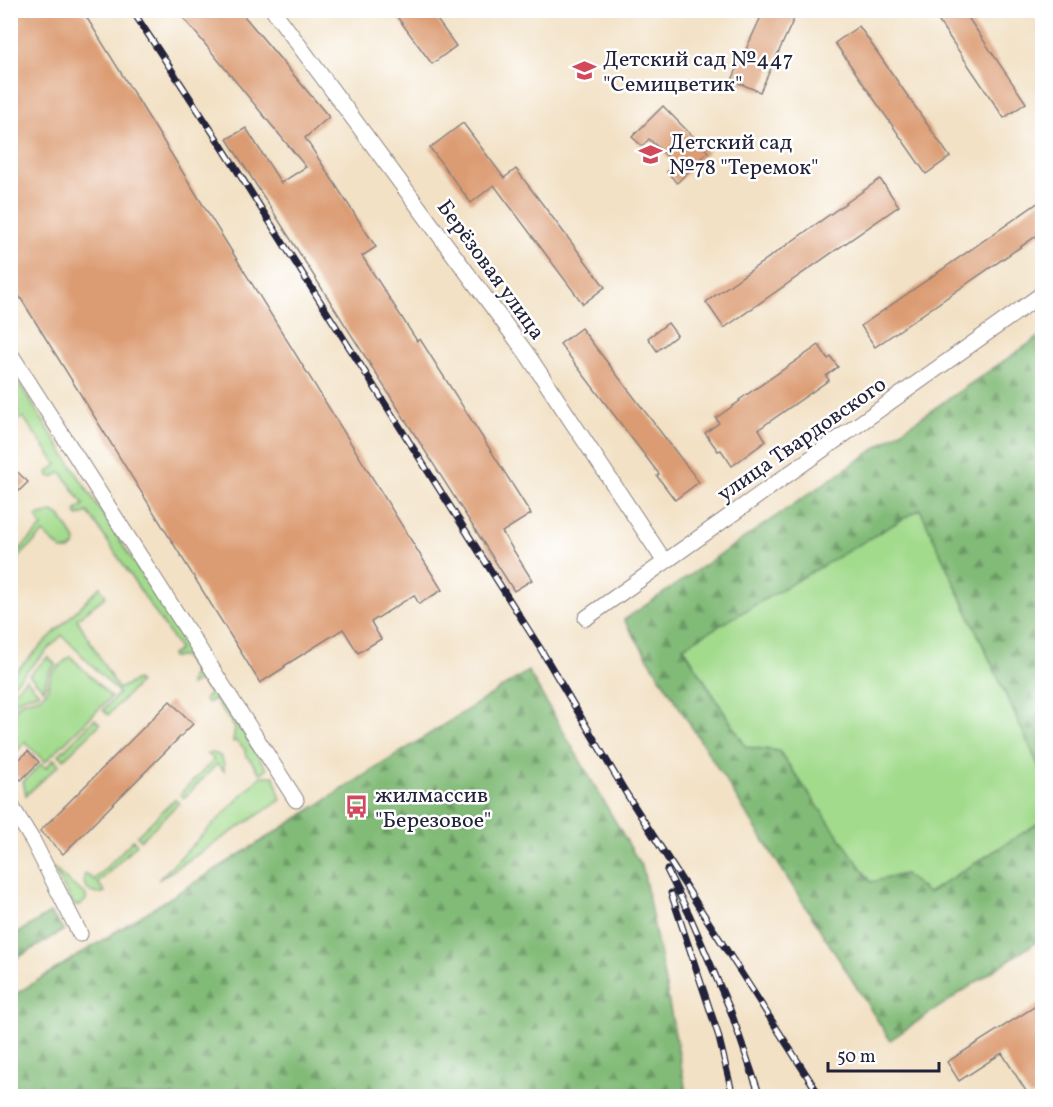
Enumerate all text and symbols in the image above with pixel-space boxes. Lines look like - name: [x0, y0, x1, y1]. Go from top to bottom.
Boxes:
- place label: Детский сад №447 "Семицветик": [603, 45, 793, 101]
- school or university icon: Детский сад №447 "Семицветик": [572, 58, 598, 84]
- place label: Детский сад №78 "Теремок": [669, 128, 819, 184]
- school or university icon: Детский сад №78 "Теремок": [638, 141, 664, 167]
- street label: Берёзовая улица: [428, 194, 552, 347]
- street label: улица Твардовского: [711, 370, 893, 510]
- place label: жилмассив "Березовое": [375, 781, 491, 837]
- bus stop icon: жилмассив "Березовое": [344, 794, 370, 820]
- scale bar: [828, 1035, 939, 1073]
- text: 50 m: [837, 1045, 876, 1070]

